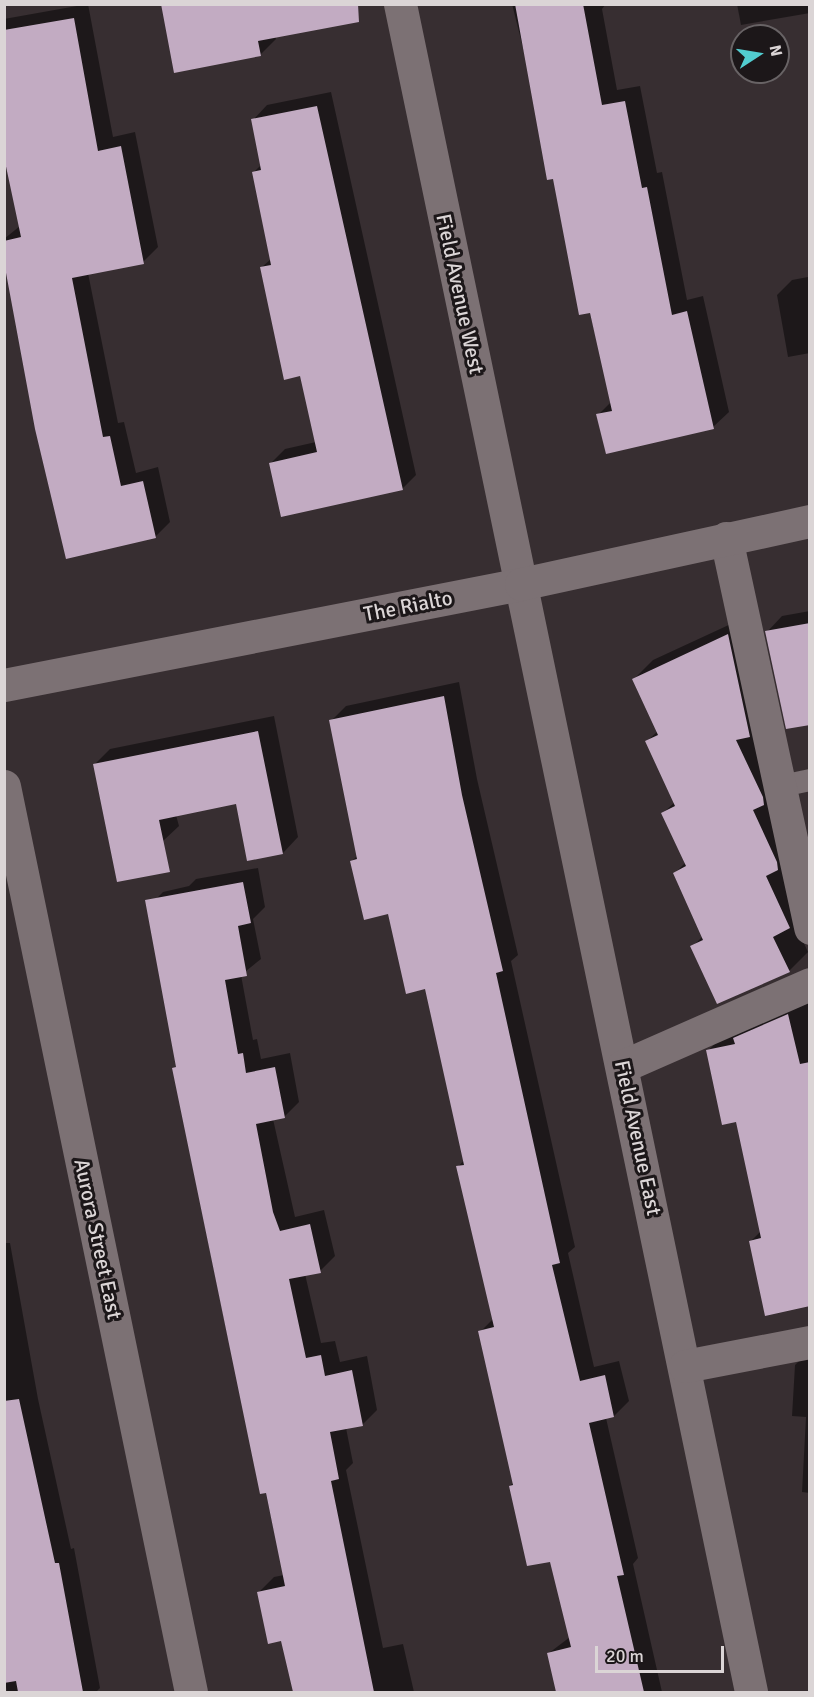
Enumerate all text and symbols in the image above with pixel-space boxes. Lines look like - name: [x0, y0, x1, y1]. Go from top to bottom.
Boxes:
- north arrow: [730, 24, 790, 84]
- text: N: [765, 43, 787, 58]
- street label: Field Avenue West: [431, 212, 489, 376]
- street label: The Rialto: [362, 585, 454, 627]
- street label: Field Avenue East: [609, 1058, 667, 1218]
- street label: Aurora Street East: [69, 1156, 127, 1322]
- scale bar: [598, 1634, 727, 1672]
- text: 20 m: [606, 1645, 644, 1667]

